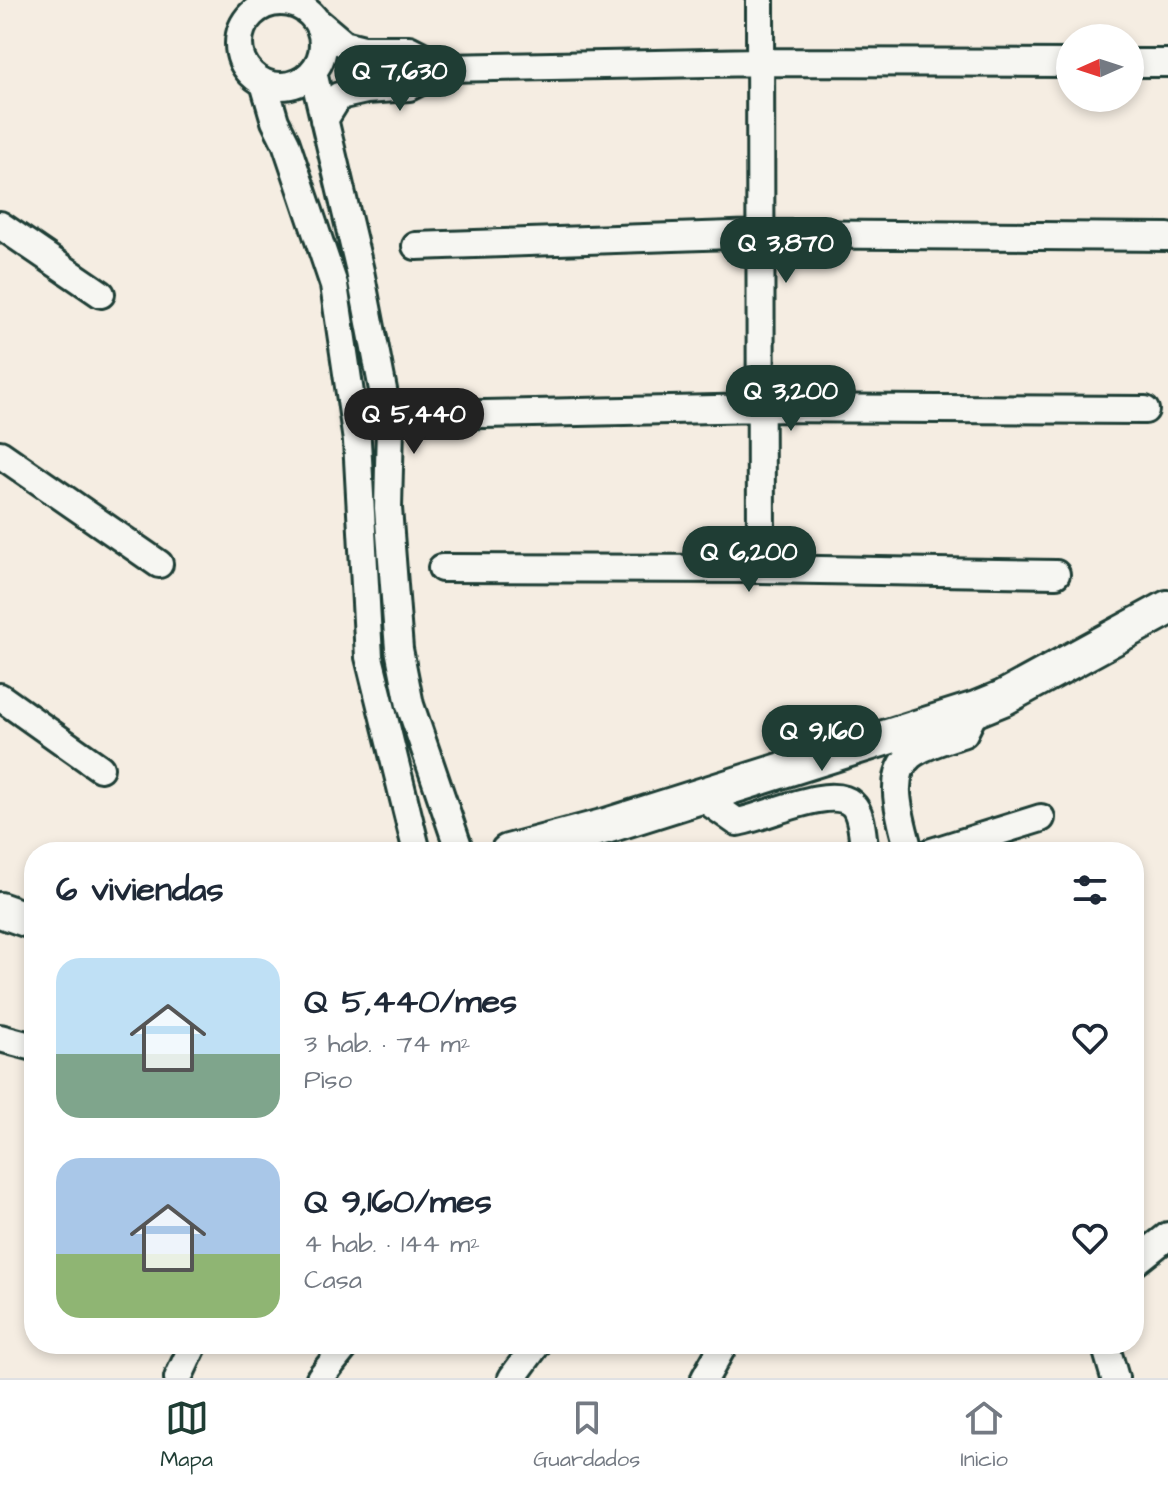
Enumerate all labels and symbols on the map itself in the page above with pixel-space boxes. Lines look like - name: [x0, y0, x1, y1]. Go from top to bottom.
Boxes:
- north arrow: [1056, 24, 1144, 112]
- pin: Q 7,630: [326, 45, 474, 113]
- pin: Q 3,870: [712, 217, 860, 285]
- pin: Q 3,200: [717, 365, 865, 433]
- pin: Q 5,440: [340, 388, 488, 456]
- pin: Q 6,200: [675, 526, 823, 594]
- pin: Q 9,160: [748, 705, 896, 773]

